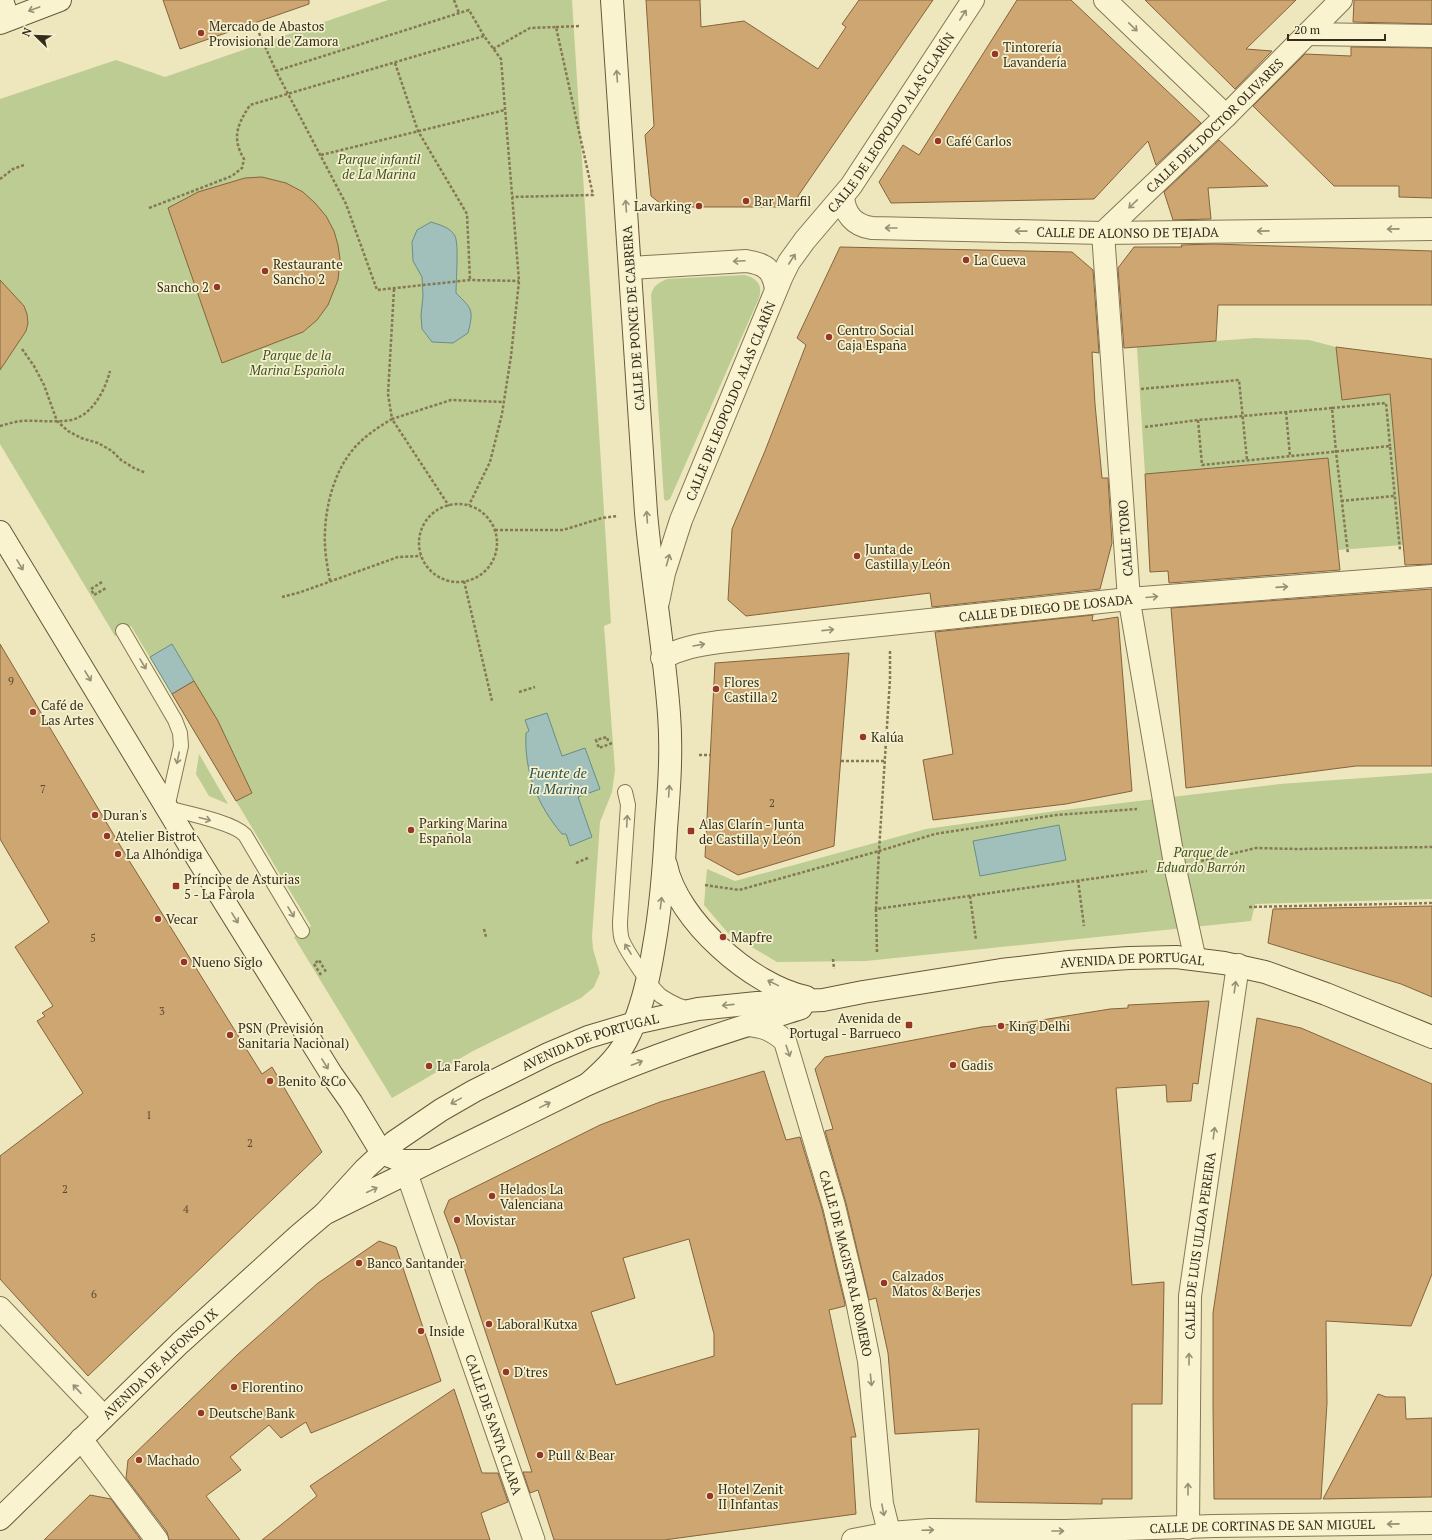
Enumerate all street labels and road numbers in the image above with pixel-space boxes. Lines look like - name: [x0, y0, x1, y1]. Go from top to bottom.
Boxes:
- street label: CALLE DE LEOPOLDO ALAS CLARÍN: [823, 29, 959, 216]
- street label: CALLE DEL DOCTOR OLIVARES: [1142, 54, 1287, 197]
- street label: CALLE DE ALONSO DE TEJADA: [1036, 223, 1219, 242]
- street label: CALLE DE PONCE DE CABRERA: [618, 225, 648, 411]
- street label: CALLE DE LEOPOLDO ALAS CLARÍN: [681, 298, 780, 503]
- street label: CALLE TORO: [1113, 499, 1137, 577]
- street label: CALLE DE DIEGO DE LOSADA: [958, 590, 1134, 626]
- street label: AVENIDA DE PORTUGAL: [1059, 948, 1206, 972]
- street label: AVENIDA DE PORTUGAL: [518, 1009, 660, 1075]
- street label: CALLE DE LUIS ULLOA PEREIRA: [1181, 1151, 1220, 1340]
- street label: CALLE DE MAGISTRAL ROMERO: [815, 1168, 877, 1358]
- street label: AVENIDA DE ALFONSO IX: [98, 1304, 222, 1423]
- street label: CALLE DE SANTA CLARA: [461, 1352, 527, 1497]
- street label: CALLE DE CORTINAS DE SAN MIGUEL: [1149, 1515, 1375, 1537]

